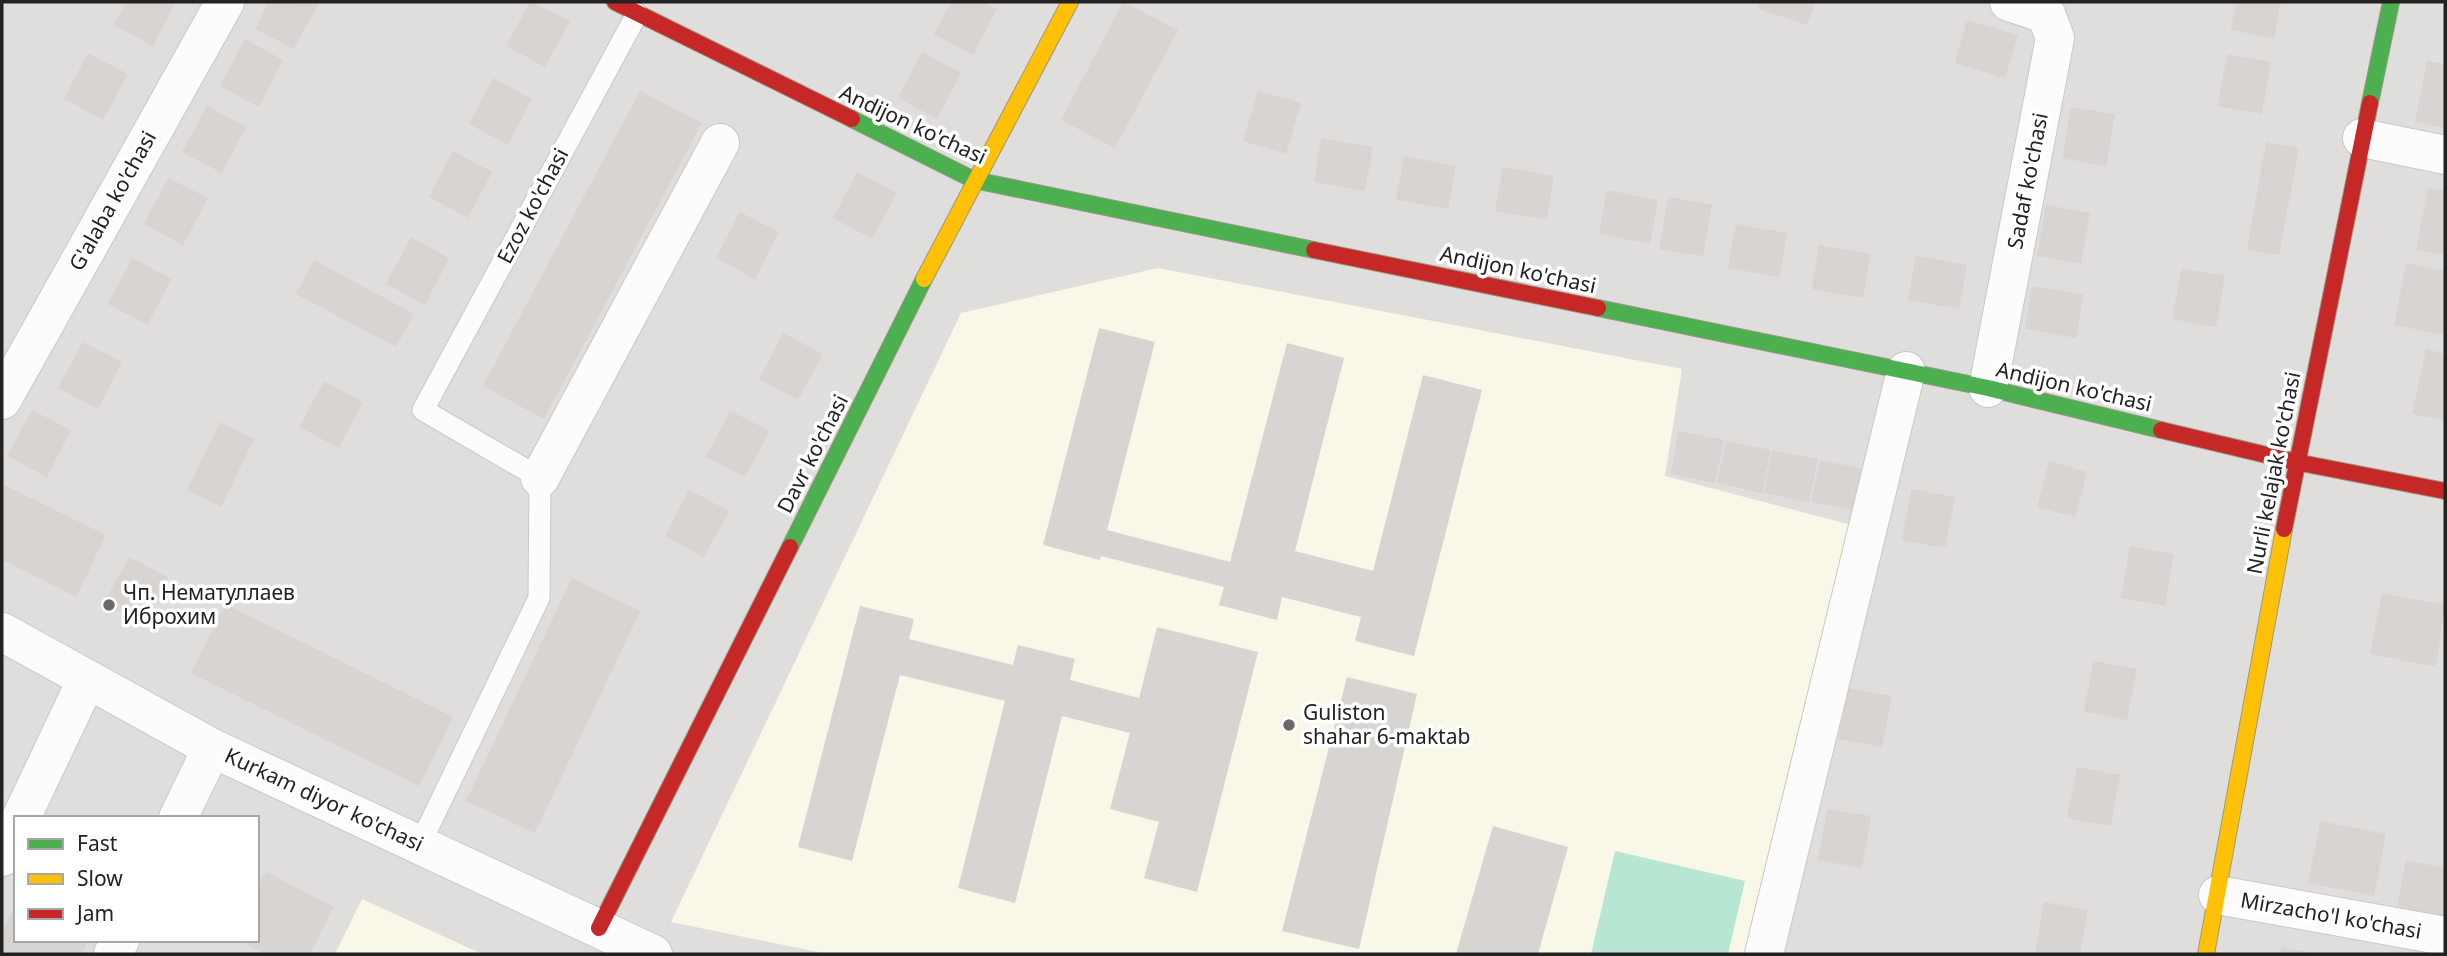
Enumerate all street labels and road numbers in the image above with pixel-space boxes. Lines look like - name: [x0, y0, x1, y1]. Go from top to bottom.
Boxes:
- street label: Andijon ko'chasi: [836, 78, 991, 170]
- street label: Sadaf ko'chasi: [2000, 110, 2054, 251]
- street label: G'alaba ko'chasi: [62, 126, 162, 275]
- street label: Ezoz ko'chasi: [490, 143, 574, 268]
- street label: Andijon ko'chasi: [1438, 239, 1599, 299]
- street label: Andijon ko'chasi: [1994, 355, 2155, 418]
- street label: Nurli kelajak ko'chasi: [2240, 369, 2306, 576]
- street label: Davr ko'chasi: [770, 390, 854, 518]
- street label: Kurkam diyor ko'chasi: [221, 741, 428, 857]
- street label: Mirzacho'l ko'chasi: [2238, 885, 2424, 945]

